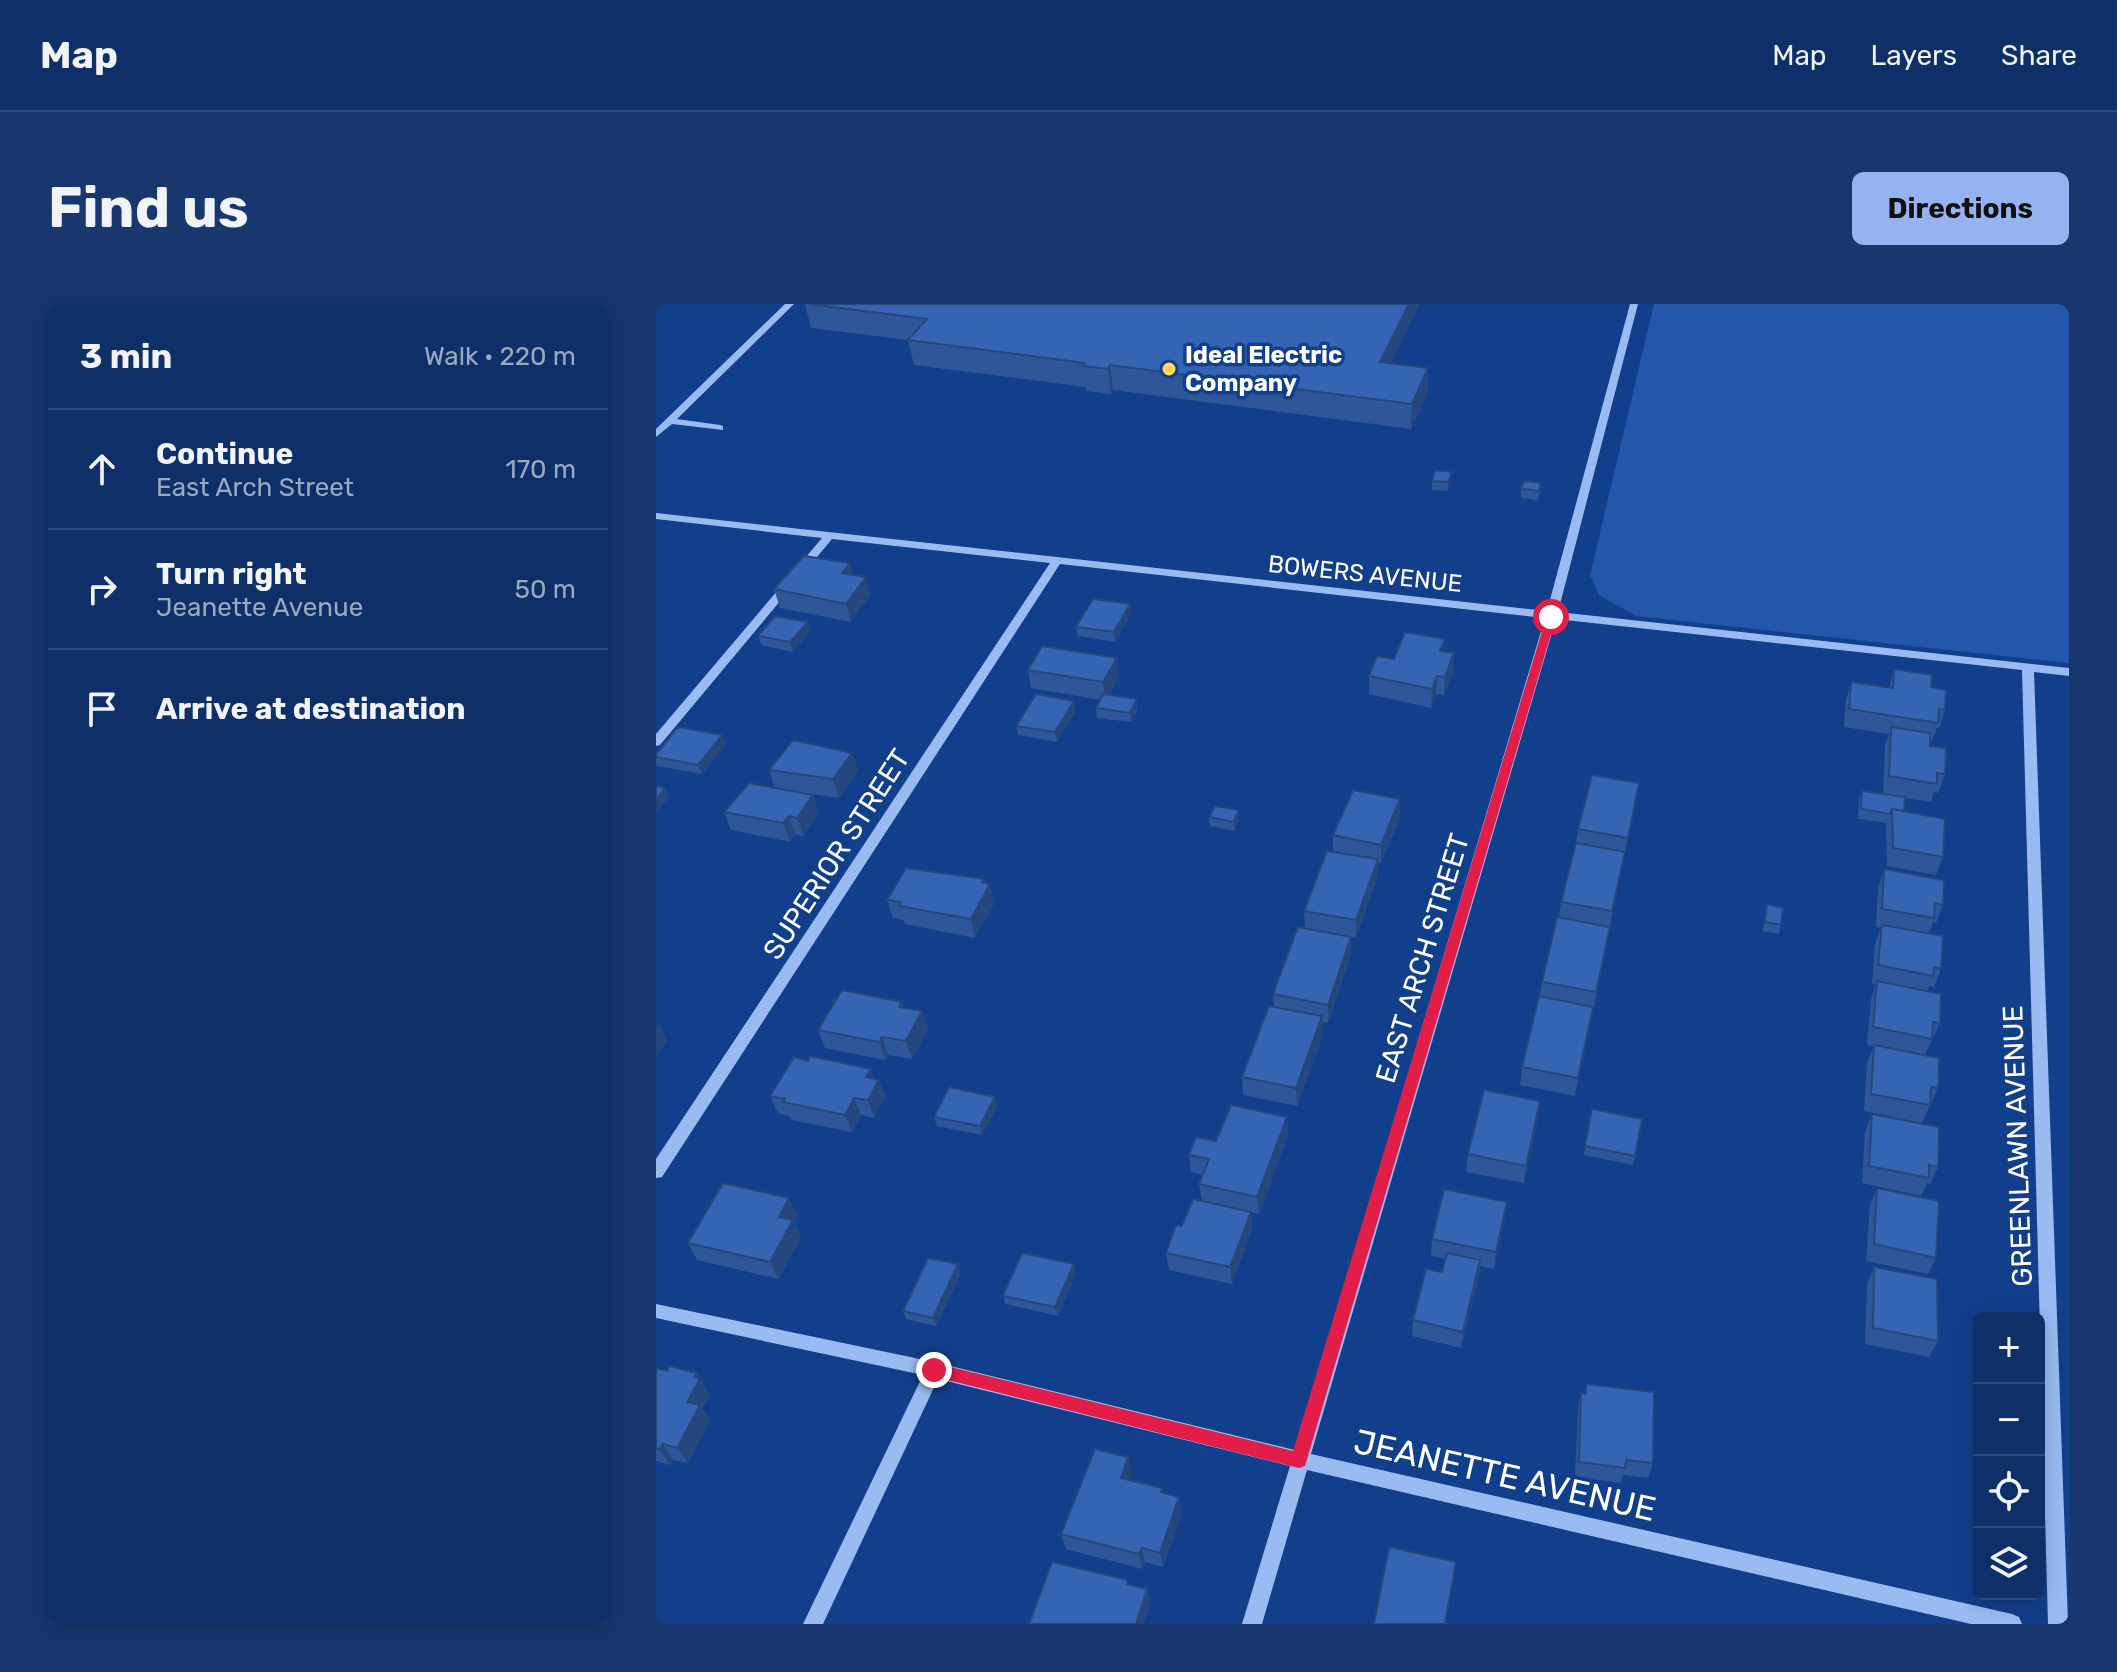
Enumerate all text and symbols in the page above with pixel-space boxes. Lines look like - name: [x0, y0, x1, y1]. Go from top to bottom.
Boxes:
- text: Map: [40, 32, 118, 78]
- text: Map: [1772, 39, 1827, 72]
- text: Layers: [1871, 39, 1957, 72]
- text: Share: [2001, 39, 2077, 72]
- button: Directions: [1852, 172, 2069, 245]
- text: Find us: [48, 175, 249, 241]
- text: 3 min: [80, 336, 172, 377]
- text: Walk · 220 m: [424, 341, 576, 372]
- place label: Ideal Electric Company: [1185, 341, 1342, 397]
- marker: Ideal Electric Company: [1160, 360, 1178, 378]
- text: Continue: [156, 436, 293, 472]
- icon: ahead: [80, 447, 124, 491]
- text: 170 m: [506, 454, 576, 485]
- text: East Arch Street: [156, 472, 354, 503]
- street label: BOWERS AVENUE: [1267, 550, 1463, 598]
- text: Turn right: [156, 556, 307, 592]
- icon: right: [80, 567, 124, 611]
- text: 50 m: [515, 574, 576, 605]
- text: Jeanette Avenue: [156, 592, 363, 623]
- route start: [1533, 599, 1569, 635]
- icon: arrive: [80, 687, 124, 731]
- text: Arrive at destination: [156, 691, 466, 727]
- street label: SUPERIOR STREET: [756, 743, 917, 966]
- street label: EAST ARCH STREET: [1369, 830, 1476, 1087]
- street label: GREENLAWN AVENUE: [1996, 1005, 2039, 1287]
- map controls: [1973, 1312, 2045, 1600]
- button: +: [1973, 1312, 2045, 1384]
- route end: [916, 1352, 952, 1388]
- button: −: [1973, 1384, 2045, 1456]
- street label: JEANETTE AVENUE: [1350, 1421, 1660, 1530]
- button: locate: [1973, 1456, 2045, 1528]
- button: layers: [1973, 1528, 2045, 1600]

